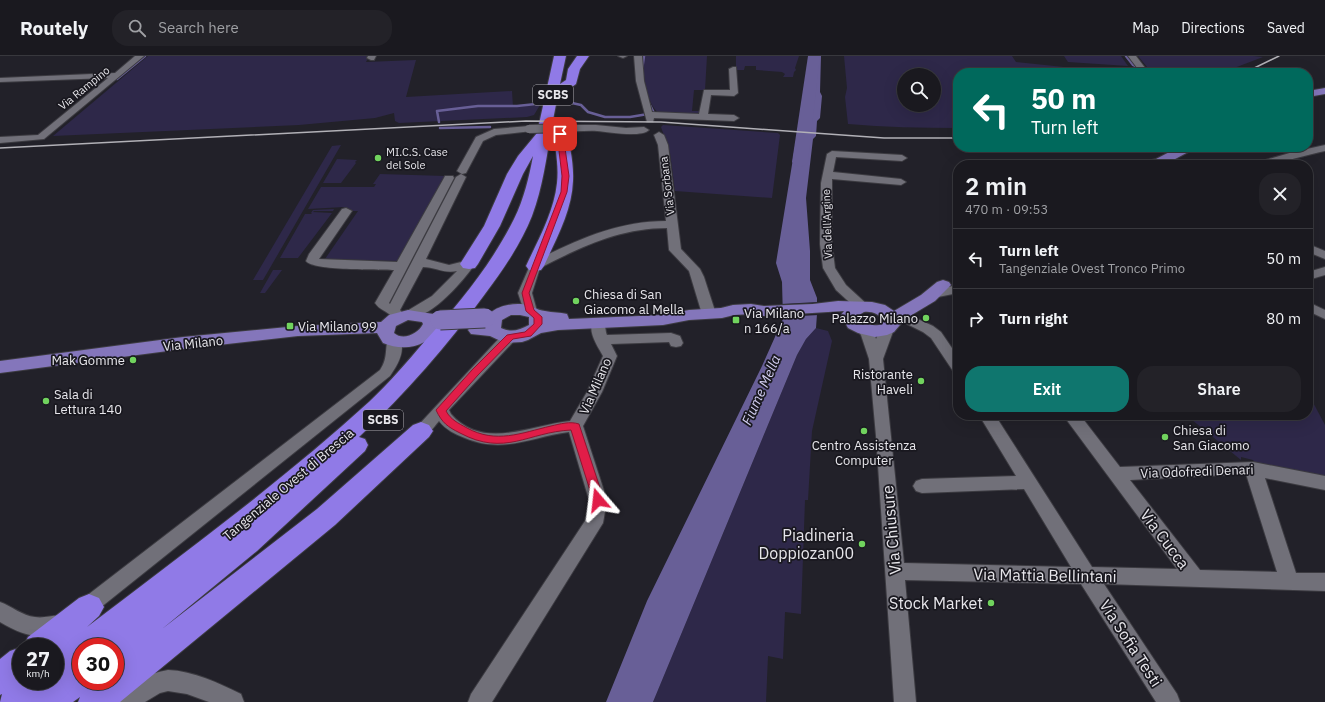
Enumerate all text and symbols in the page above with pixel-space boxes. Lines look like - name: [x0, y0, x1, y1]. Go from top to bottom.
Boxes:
- search box: [112, 10, 392, 46]
- text: Routely: [20, 16, 88, 40]
- icon: search: [126, 17, 148, 39]
- text: Search here: [158, 18, 239, 37]
- text: Map: [1132, 19, 1159, 37]
- text: Directions: [1181, 19, 1245, 37]
- text: Saved: [1267, 19, 1305, 37]
- street label: Via Rampino: [56, 63, 112, 113]
- map controls: [897, 68, 941, 112]
- button: search: [897, 68, 941, 112]
- text: 50 m: [1031, 80, 1096, 117]
- icon: left: [965, 84, 1017, 136]
- road number: SCBS: [533, 85, 573, 105]
- text: Turn left: [1031, 116, 1099, 139]
- pin: [543, 117, 577, 151]
- icon: arrive: [549, 123, 571, 145]
- place label: MI.C.S. Case del Sole: [386, 145, 448, 172]
- marker: MI.C.S. Case del Sole: [373, 153, 383, 163]
- street label: Via Sorbana: [656, 156, 678, 216]
- text: 2 min: [965, 170, 1027, 202]
- button: close: [1259, 173, 1301, 215]
- street label: Via dell'Argine: [819, 189, 835, 259]
- text: 470 m · 09:53: [965, 201, 1048, 218]
- text: Turn left: [999, 241, 1059, 260]
- icon: left: [965, 248, 987, 270]
- text: 50 m: [1266, 249, 1301, 268]
- text: Tangenziale Ovest Tronco Primo: [999, 260, 1185, 277]
- place label: Chiesa di San Giacomo al Mella: [584, 286, 684, 318]
- marker: Chiesa di San Giacomo al Mella: [571, 296, 581, 306]
- place label: Via Milano n 166/a: [744, 305, 804, 337]
- icon: right: [965, 308, 987, 330]
- text: Turn right: [999, 309, 1068, 328]
- text: 80 m: [1266, 309, 1301, 328]
- place label: Palazzo Milano: [832, 310, 918, 327]
- marker: Palazzo Milano: [921, 313, 931, 323]
- marker: Via Milano n 166/a: [731, 315, 741, 325]
- place label: Via Milano 99: [298, 318, 377, 335]
- marker: Via Milano 99: [285, 321, 295, 331]
- street label: Via Milano: [162, 332, 224, 355]
- place label: Mak Gomme: [51, 352, 125, 369]
- water label: Fiume Mella: [738, 352, 784, 428]
- marker: Mak Gomme: [128, 355, 138, 365]
- street label: Via Milano: [575, 355, 615, 417]
- place label: Ristorante Haveli: [853, 366, 913, 398]
- button: Exit: [965, 366, 1129, 412]
- button: Share: [1137, 366, 1301, 412]
- marker: Ristorante Haveli: [916, 376, 926, 386]
- place label: Sala di Lettura 140: [54, 386, 122, 418]
- marker: Sala di Lettura 140: [41, 396, 51, 406]
- road number: SCBS: [363, 410, 403, 430]
- place label: Chiesa di San Giacomo: [1173, 422, 1250, 454]
- street label: Tangenziale Ovest di Brescia: [219, 425, 357, 544]
- marker: Centro Assistenza Computer: [859, 426, 869, 436]
- marker: Chiesa di San Giacomo: [1160, 432, 1170, 442]
- place label: Centro Assistenza Computer: [812, 437, 916, 469]
- street label: Via Odofredi Denari: [1140, 461, 1254, 482]
- position arrow: [577, 479, 619, 521]
- street label: Via Chiusure: [877, 484, 905, 576]
- street label: Via Cucca: [1136, 505, 1194, 573]
- place label: Piadineria Doppiozan00: [759, 525, 854, 563]
- marker: Piadineria Doppiozan00: [857, 539, 867, 549]
- street label: Via Mattia Bellintani: [973, 564, 1117, 586]
- place label: Stock Market: [889, 593, 983, 613]
- street label: Via Sofia Testi: [1095, 596, 1167, 690]
- marker: Stock Market: [986, 598, 996, 608]
- speed limit sign: 30: [72, 638, 124, 690]
- text: 27: [26, 645, 50, 672]
- text: km/h: [26, 667, 50, 680]

